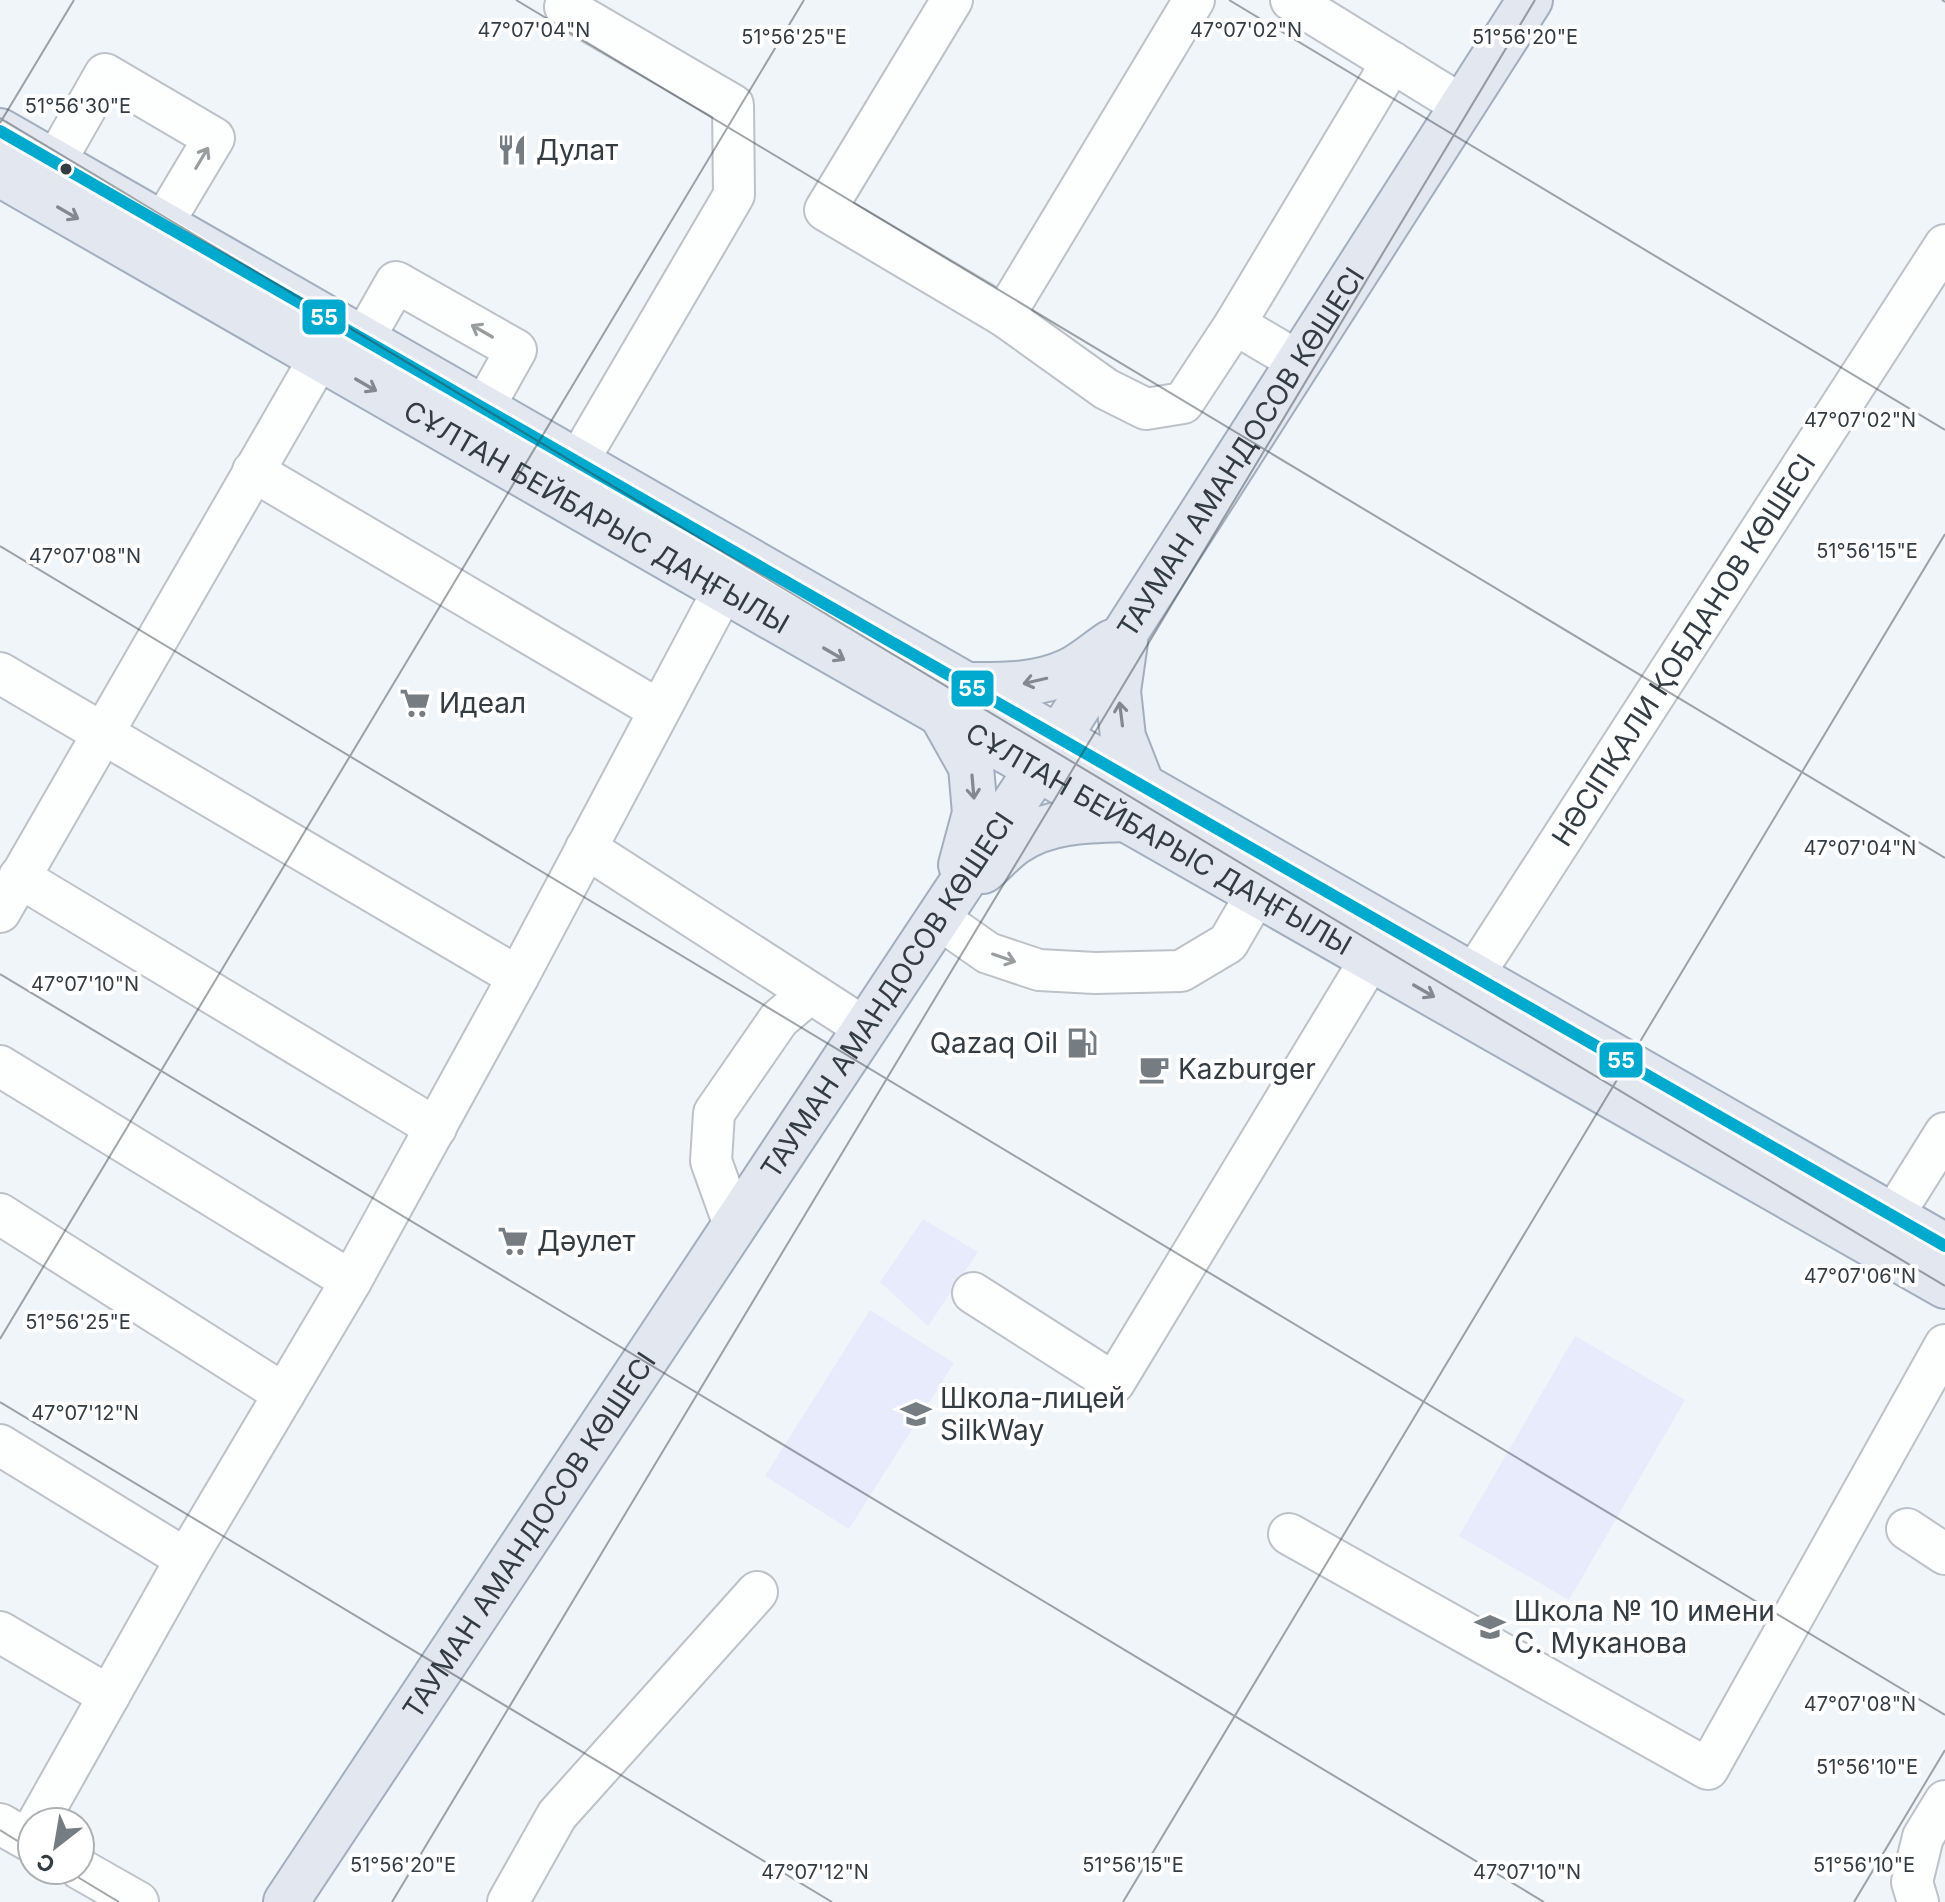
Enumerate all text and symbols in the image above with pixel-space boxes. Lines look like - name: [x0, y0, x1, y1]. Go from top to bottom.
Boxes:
- text: 47°07'04"N: [478, 18, 590, 42]
- text: 47°07'02"N: [1190, 18, 1302, 42]
- text: 51°56'25"E: [741, 25, 847, 49]
- text: 51°56'20"E: [1472, 25, 1578, 49]
- text: 51°56'30"E: [25, 94, 131, 118]
- restaurant icon: Дулат: [495, 133, 529, 167]
- place label: Дулат: [536, 133, 618, 167]
- one-way arrow: [194, 147, 210, 170]
- unlabelled marker: [58, 161, 74, 177]
- one-way arrow: [55, 206, 79, 221]
- street label: ТАУМАН АМАНДОСОВ КӨШЕСІ: [1110, 261, 1372, 643]
- line badge: 55: [301, 298, 347, 336]
- text: 55: [310, 304, 338, 330]
- one-way arrow: [471, 323, 495, 338]
- one-way arrow: [354, 377, 377, 393]
- street label: СҰЛТАН БЕЙБАРЫС ДАҢҒЫЛЫ: [398, 393, 795, 641]
- text: 47°07'02"N: [1804, 408, 1916, 432]
- street label: НӘСІПҚАЛИ ҚОБДАНОВ КӨШЕСІ: [1545, 448, 1822, 852]
- text: 51°56'15"E: [1816, 539, 1918, 563]
- text: 47°07'08"N: [29, 544, 141, 568]
- one-way arrow: [821, 647, 845, 662]
- line badge: 55: [950, 669, 995, 708]
- text: 55: [958, 675, 986, 701]
- one-way arrow: [1023, 675, 1048, 690]
- supermarket icon: Идеал: [398, 686, 432, 720]
- place label: Идеал: [439, 686, 526, 720]
- one-way arrow: [1113, 701, 1128, 728]
- street label: СҰЛТАН БЕЙБАРЫС ДАҢҒЫЛЫ: [960, 715, 1358, 962]
- one-way arrow: [966, 773, 981, 800]
- street label: ТАУМАН АМАНДОСОВ КӨШЕСІ: [754, 806, 1021, 1185]
- text: 47°07'04"N: [1804, 836, 1916, 860]
- one-way arrow: [991, 952, 1016, 966]
- text: 47°07'10"N: [31, 972, 139, 996]
- one-way arrow: [1412, 984, 1436, 999]
- place label: Qazaq Oil: [930, 1026, 1058, 1060]
- fuel station icon: Qazaq Oil: [1065, 1026, 1099, 1060]
- line badge: 55: [1598, 1041, 1644, 1079]
- text: 55: [1607, 1047, 1635, 1073]
- cafe icon: Kazburger: [1137, 1052, 1171, 1086]
- place label: Kazburger: [1178, 1052, 1316, 1086]
- supermarket icon: Дәулет: [496, 1224, 530, 1258]
- place label: Дәулет: [537, 1224, 636, 1258]
- text: 47°07'06"N: [1804, 1264, 1916, 1288]
- text: 51°56'25"E: [25, 1310, 131, 1334]
- street label: ТАУМАН АМАНДОСОВ КӨШЕСІ: [396, 1346, 663, 1725]
- place label: Школа-лицей SilkWay: [940, 1381, 1125, 1447]
- school or university icon: Школа-лицей SilkWay: [899, 1397, 933, 1431]
- text: 47°07'12"N: [31, 1401, 139, 1425]
- place label: Школа № 10 имени С. Муканова: [1514, 1594, 1775, 1660]
- school or university icon: Школа № 10 имени С. Муканова: [1473, 1610, 1507, 1644]
- text: 47°07'08"N: [1804, 1692, 1916, 1716]
- text: 51°56'10"E: [1816, 1755, 1918, 1779]
- north arrow: [16, 1806, 96, 1886]
- text: С: [32, 1848, 59, 1878]
- text: 51°56'20"E: [350, 1853, 456, 1877]
- text: 51°56'15"E: [1082, 1853, 1184, 1877]
- text: 51°56'10"E: [1813, 1853, 1915, 1877]
- text: 47°07'12"N: [761, 1860, 869, 1884]
- text: 47°07'10"N: [1473, 1860, 1581, 1884]

